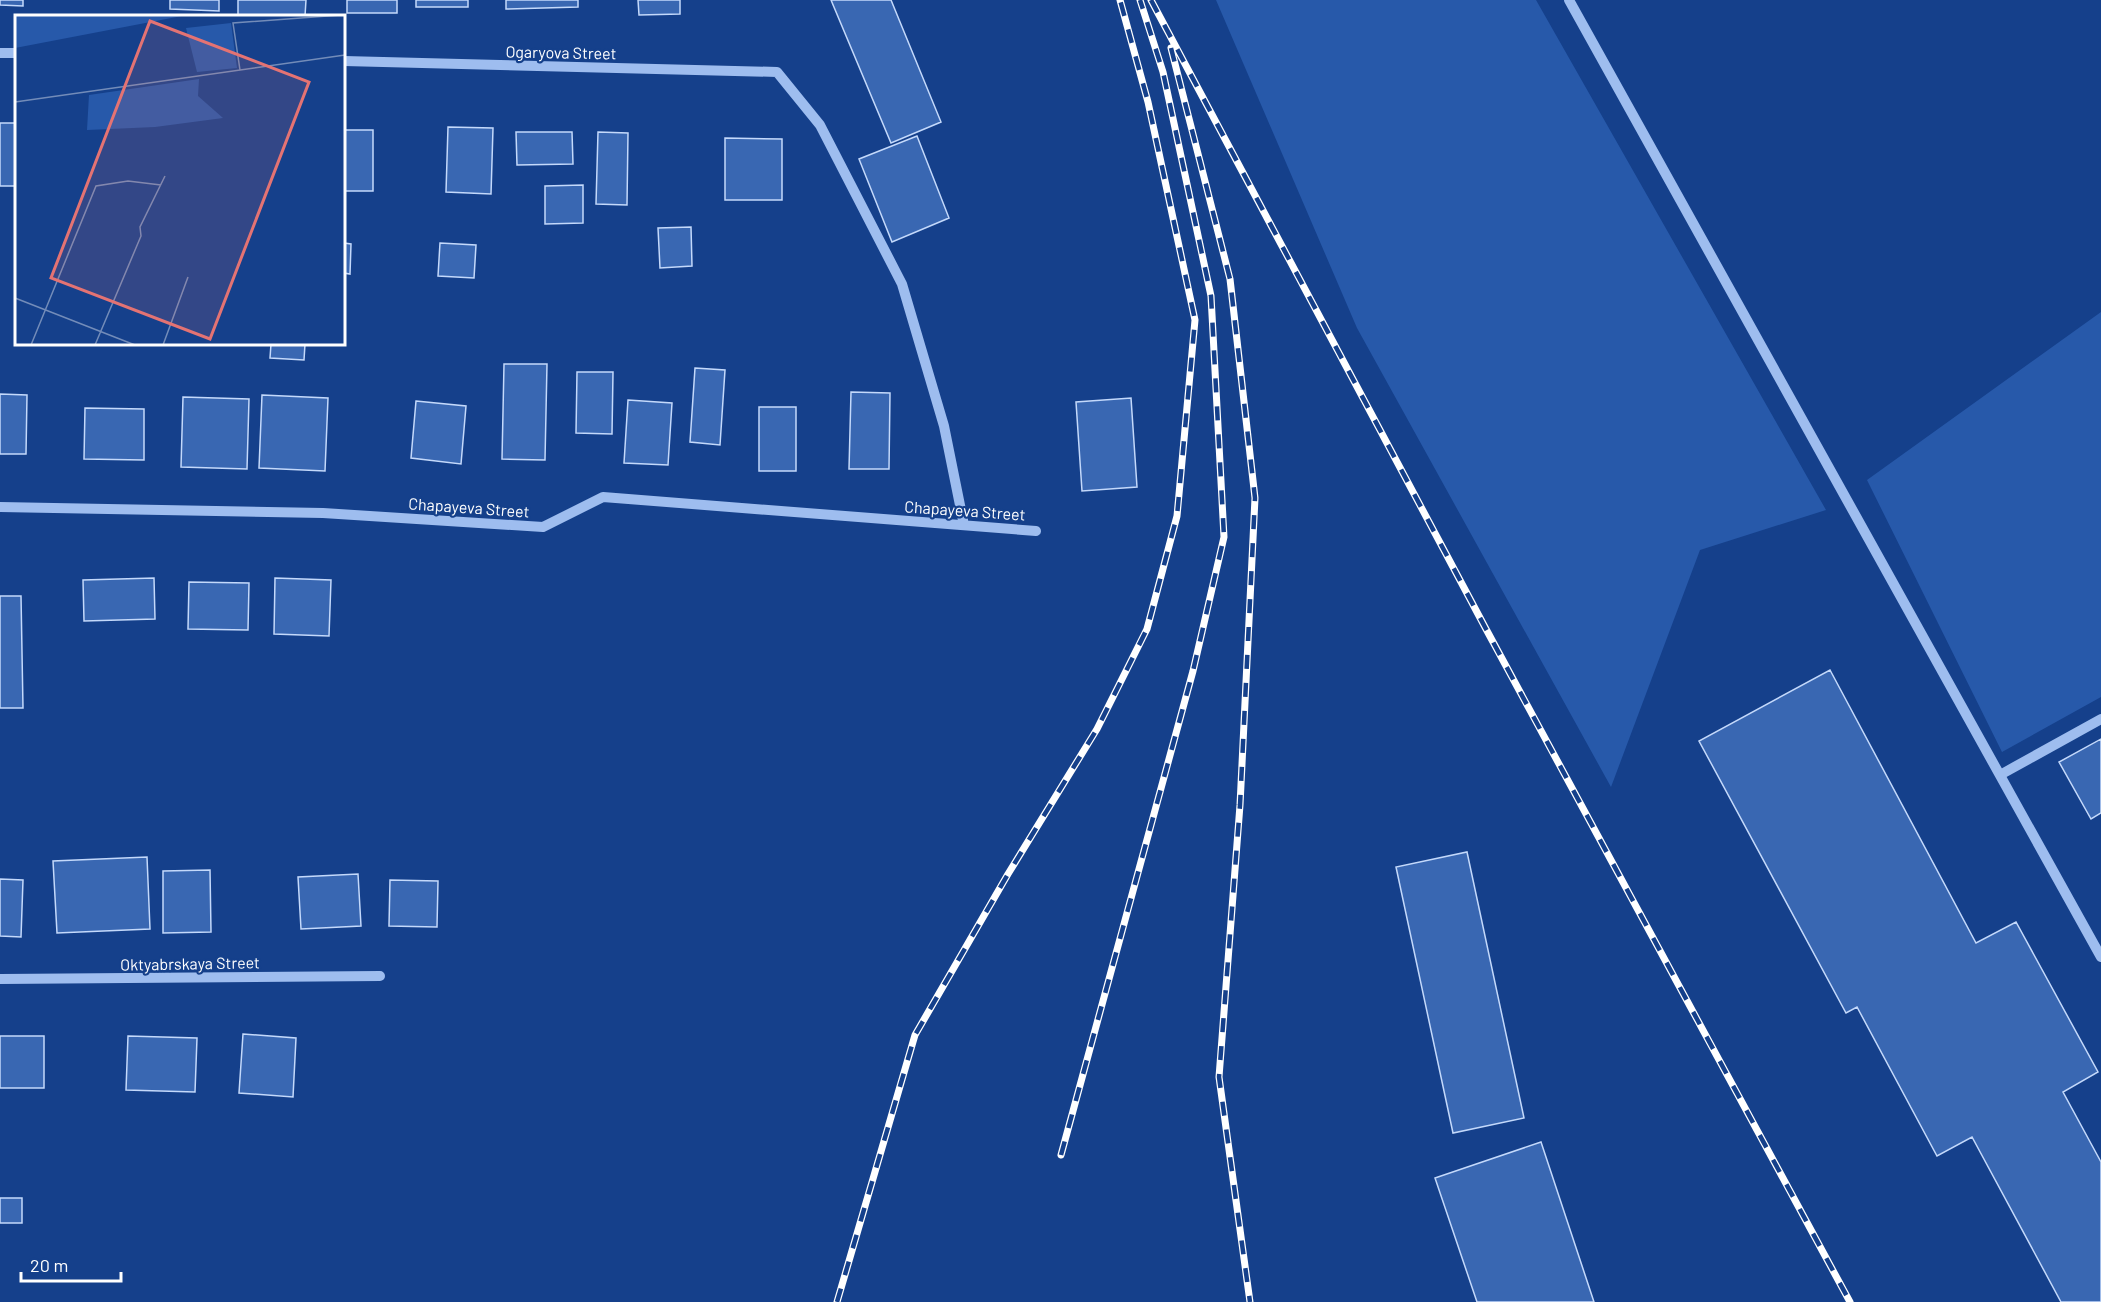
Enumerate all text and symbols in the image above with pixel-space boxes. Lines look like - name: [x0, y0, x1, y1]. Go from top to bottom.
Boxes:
- inset map: [15, 15, 345, 345]
- street label: Ogaryova Street: [505, 42, 617, 62]
- street label: Chapayeva Street: [408, 493, 530, 521]
- street label: Chapayeva Street: [904, 496, 1026, 524]
- street label: Oktyabrskaya Street: [120, 952, 260, 974]
- scale bar: [21, 1245, 122, 1283]
- text: 20 m: [30, 1254, 68, 1276]

